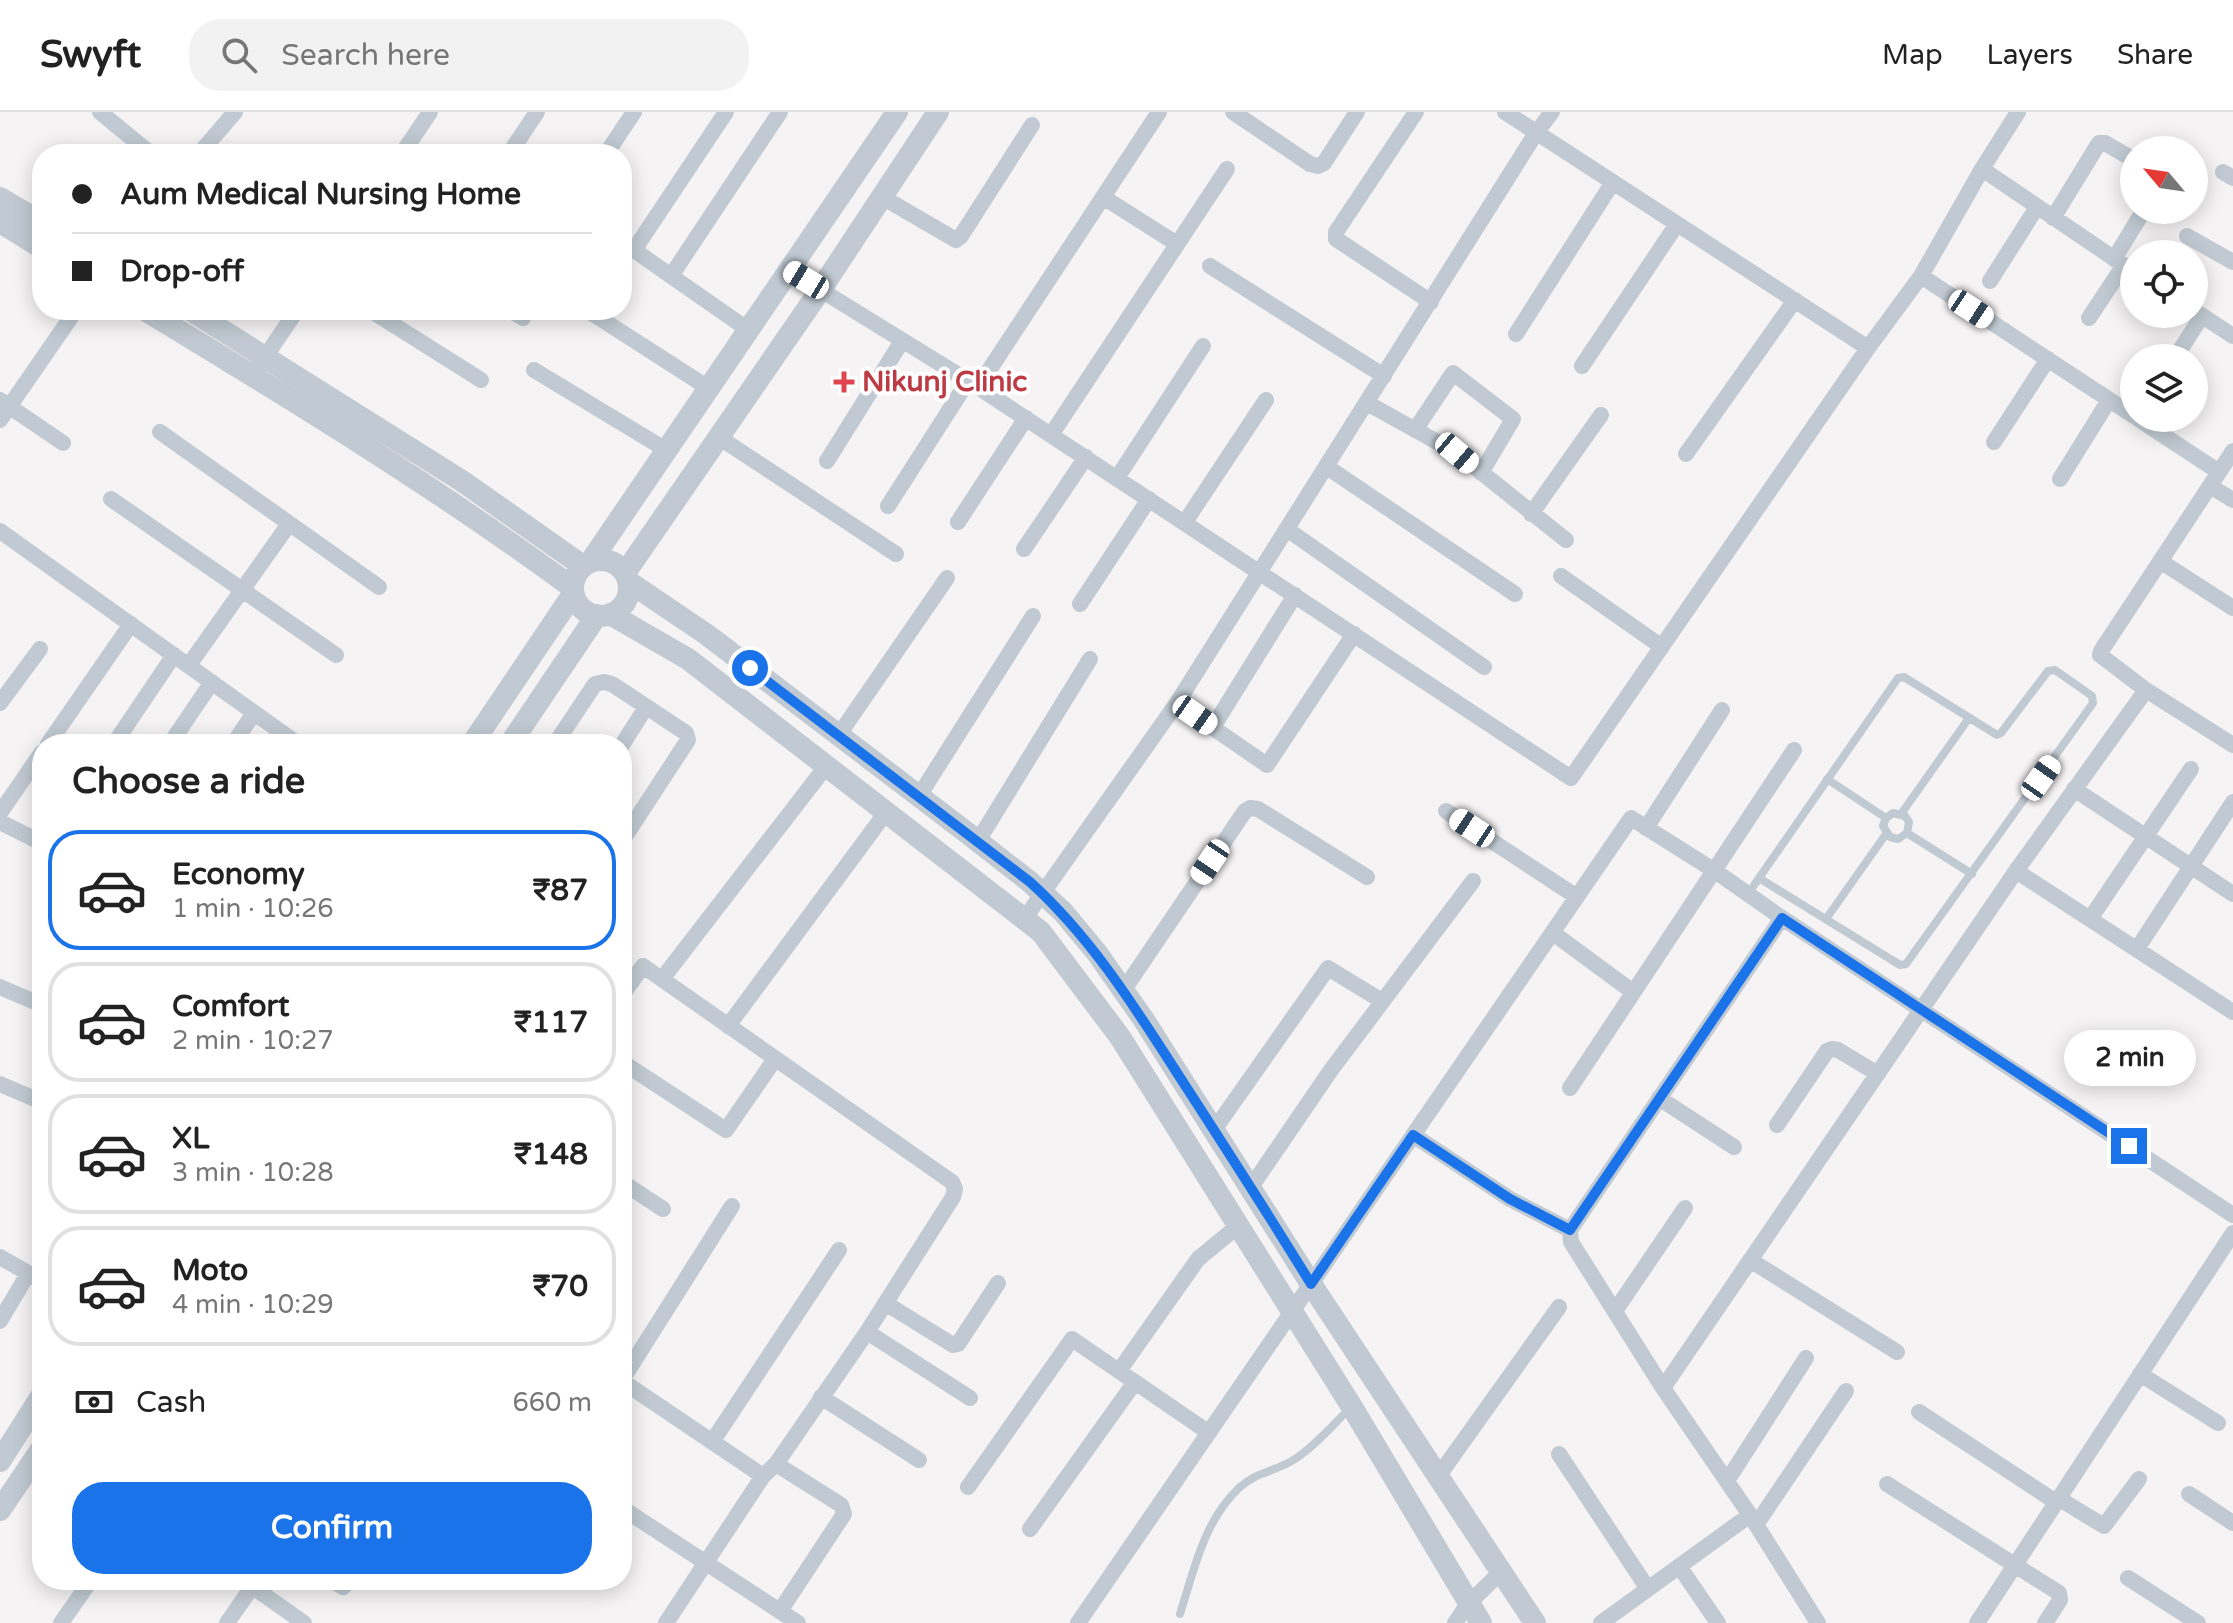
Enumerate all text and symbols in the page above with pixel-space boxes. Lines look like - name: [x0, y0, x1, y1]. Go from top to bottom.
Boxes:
- search box: [189, 19, 749, 91]
- text: Swyft: [40, 32, 141, 78]
- icon: search: [217, 33, 261, 77]
- text: Search here: [281, 37, 450, 74]
- text: Map: [1882, 38, 1943, 72]
- text: Layers: [1987, 38, 2073, 72]
- text: Share: [2117, 38, 2193, 72]
- north arrow: [2120, 136, 2208, 224]
- map controls: [2120, 136, 2208, 432]
- text: Aum Medical Nursing Home: [120, 176, 521, 213]
- button: locate: [2120, 240, 2208, 328]
- text: Drop-off: [120, 253, 244, 290]
- car: [779, 257, 833, 303]
- car: [1944, 286, 1998, 332]
- button: layers: [2120, 344, 2208, 432]
- place label: Nikunj Clinic: [862, 365, 1027, 399]
- marker: Nikunj Clinic: [833, 371, 855, 393]
- car: [1431, 428, 1483, 478]
- route start: [732, 650, 768, 686]
- car: [1168, 691, 1222, 739]
- car: [2017, 751, 2065, 805]
- text: Choose a ride: [72, 760, 305, 803]
- car: [1445, 805, 1499, 851]
- car: [1187, 835, 1233, 889]
- icon: car: [76, 854, 148, 926]
- text: Economy: [172, 856, 305, 893]
- text: ₹87: [533, 872, 588, 909]
- text: 1 min · 10:26: [172, 893, 334, 924]
- icon: car: [76, 986, 148, 1058]
- text: Comfort: [172, 988, 290, 1025]
- text: ₹117: [514, 1004, 588, 1041]
- text: 2 min · 10:27: [172, 1025, 334, 1056]
- callout: 2 min: [2063, 1030, 2195, 1086]
- text: 2 min: [2095, 1042, 2165, 1073]
- icon: car: [76, 1118, 148, 1190]
- text: XL: [172, 1120, 209, 1157]
- route end: [2111, 1128, 2147, 1164]
- text: ₹148: [514, 1136, 588, 1173]
- text: 3 min · 10:28: [172, 1157, 334, 1188]
- icon: car: [76, 1250, 148, 1322]
- text: Moto: [172, 1252, 248, 1289]
- text: ₹70: [533, 1268, 588, 1305]
- text: 4 min · 10:29: [172, 1289, 334, 1320]
- icon: cash: [72, 1380, 116, 1424]
- text: Cash: [136, 1384, 206, 1421]
- text: 660 m: [512, 1387, 592, 1418]
- button: Confirm: [72, 1482, 592, 1574]

